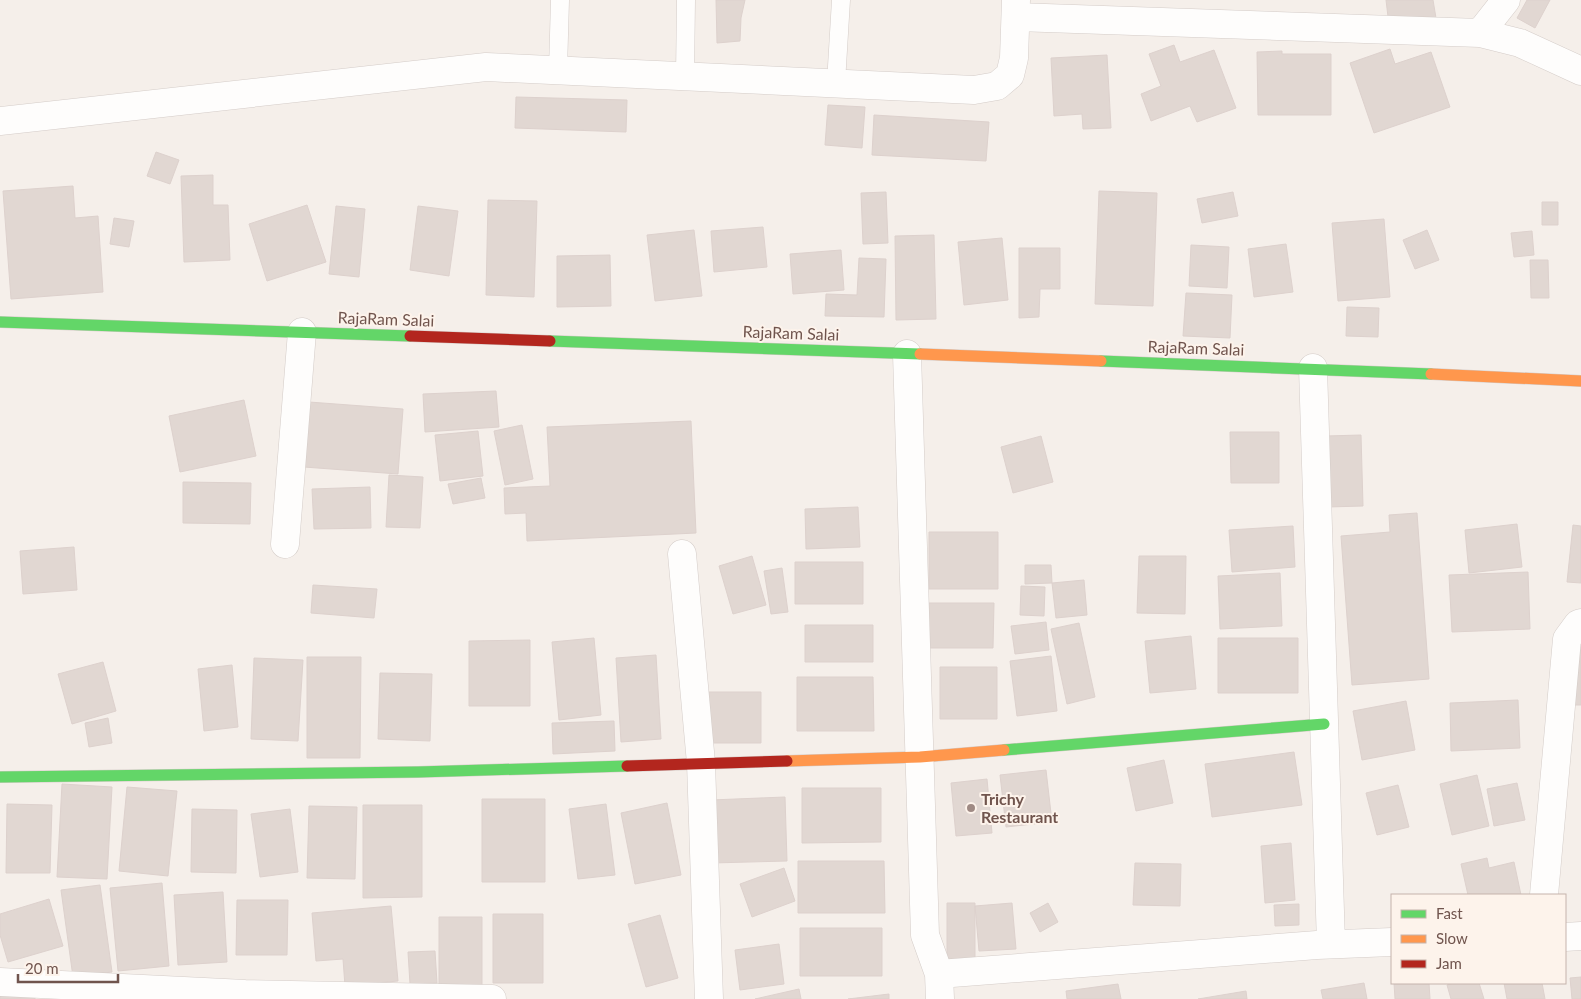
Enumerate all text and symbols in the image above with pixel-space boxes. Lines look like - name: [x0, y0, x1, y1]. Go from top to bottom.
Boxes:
- street label: RajaRam Salai: [337, 307, 435, 330]
- street label: RajaRam Salai: [742, 321, 840, 344]
- street label: RajaRam Salai: [1147, 336, 1245, 359]
- place label: Trichy Restaurant: [981, 789, 1058, 826]
- marker: Trichy Restaurant: [965, 802, 977, 814]
- legend: [1391, 894, 1566, 984]
- text: Fast: [1436, 904, 1463, 922]
- text: Slow: [1436, 929, 1468, 947]
- scale bar: [18, 952, 118, 984]
- text: Jam: [1436, 954, 1462, 972]
- text: 20 m: [25, 959, 59, 977]

